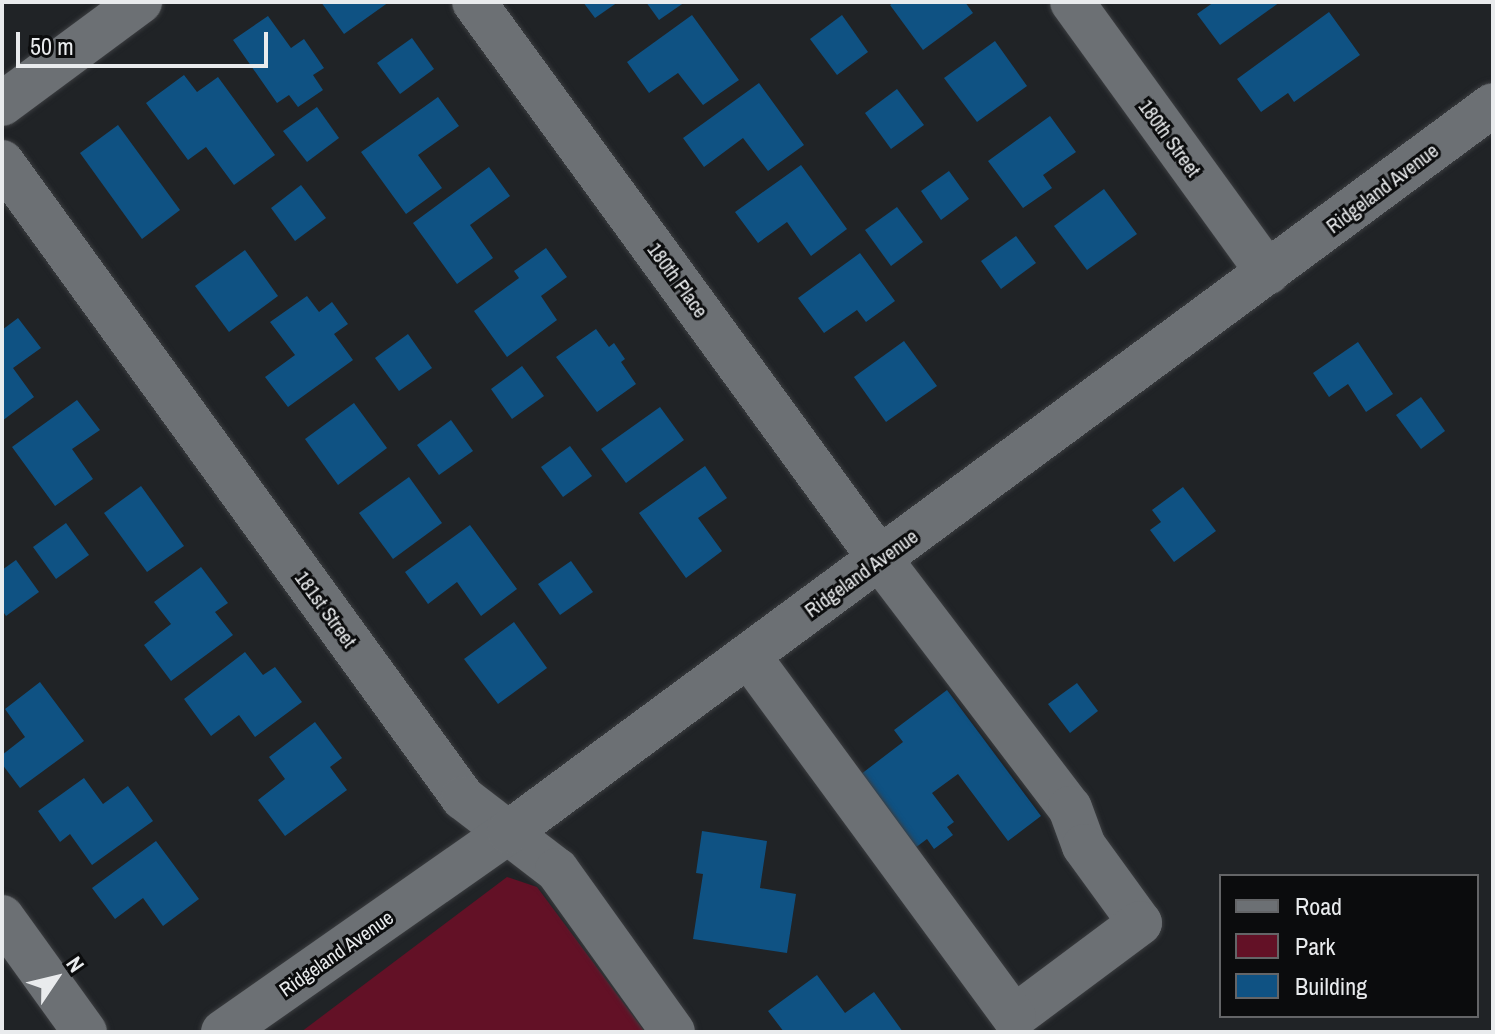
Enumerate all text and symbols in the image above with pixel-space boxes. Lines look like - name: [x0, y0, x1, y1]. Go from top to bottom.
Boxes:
- scale bar: [20, 16, 272, 66]
- text: 50 m: [30, 30, 74, 62]
- street label: 180th Street: [1134, 95, 1206, 181]
- street label: Ridgeland Avenue: [1321, 138, 1443, 238]
- street label: 180th Place: [643, 238, 713, 322]
- street label: Ridgeland Avenue: [799, 524, 923, 622]
- street label: 181st Street: [290, 566, 362, 652]
- legend: [1219, 874, 1479, 1018]
- text: Road: [1295, 890, 1342, 922]
- street label: Ridgeland Avenue: [274, 905, 398, 1001]
- text: Park: [1295, 930, 1335, 962]
- north arrow: [16, 938, 96, 1018]
- text: N: [60, 950, 92, 978]
- text: Building: [1295, 970, 1367, 1002]

